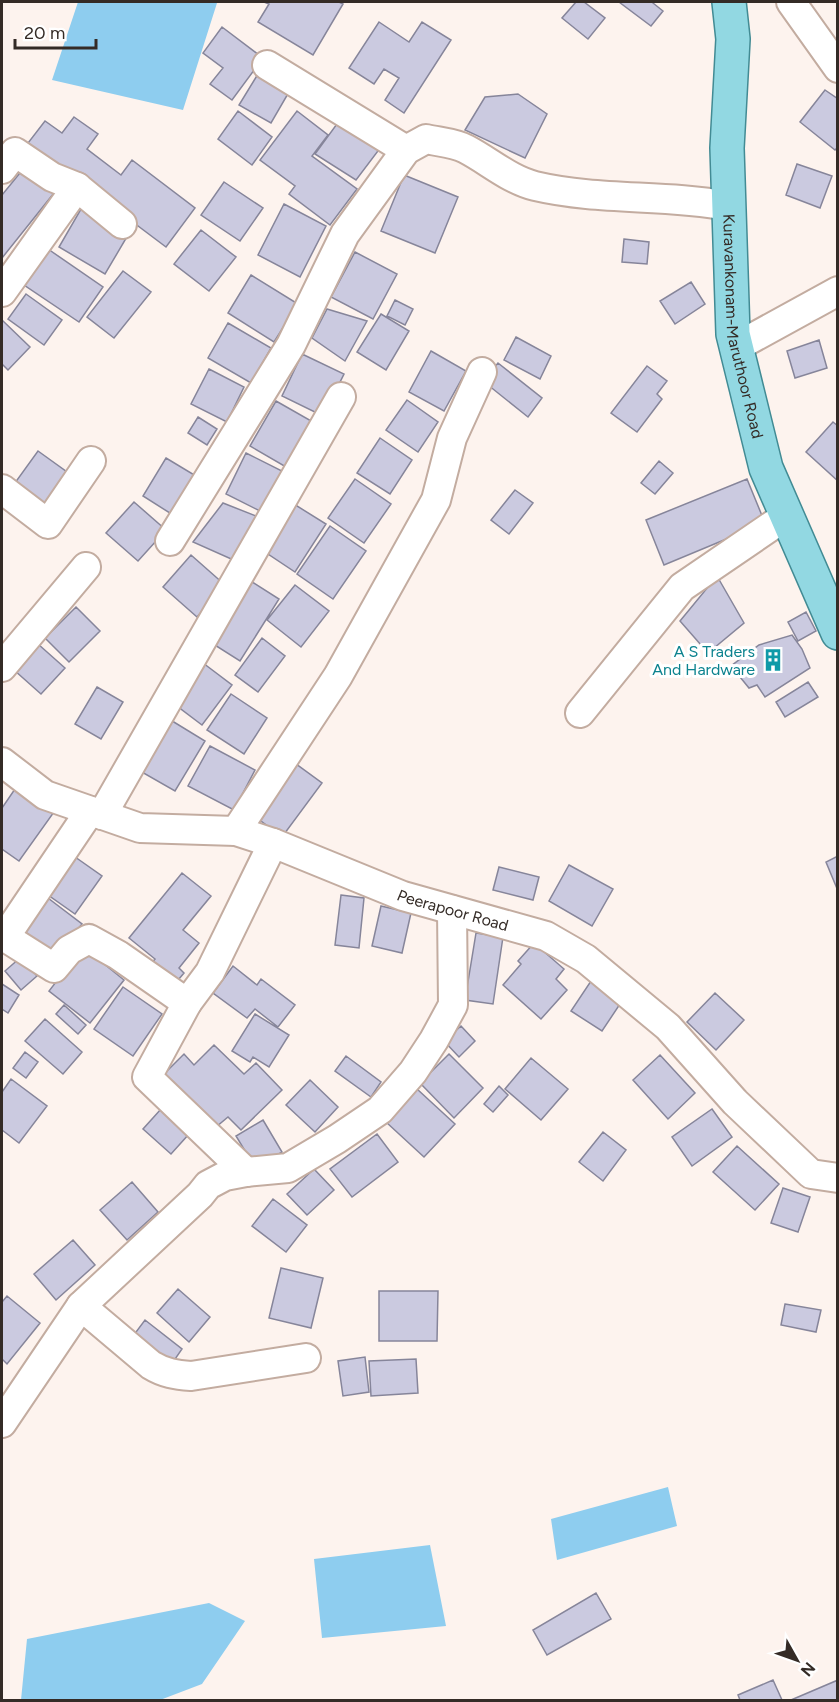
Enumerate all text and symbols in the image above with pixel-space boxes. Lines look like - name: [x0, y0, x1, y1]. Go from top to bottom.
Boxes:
- scale bar: [15, 12, 96, 50]
- text: 20 m: [24, 22, 65, 44]
- street label: Kuravankonam-Maruthoor Road: [720, 213, 768, 440]
- place label: A S Traders And Hardware: [652, 642, 755, 679]
- building icon: A S Traders And Hardware: [760, 647, 786, 673]
- street label: Peerapoor Road: [394, 885, 511, 935]
- north arrow: [767, 1630, 827, 1690]
- text: N: [797, 1658, 819, 1680]

